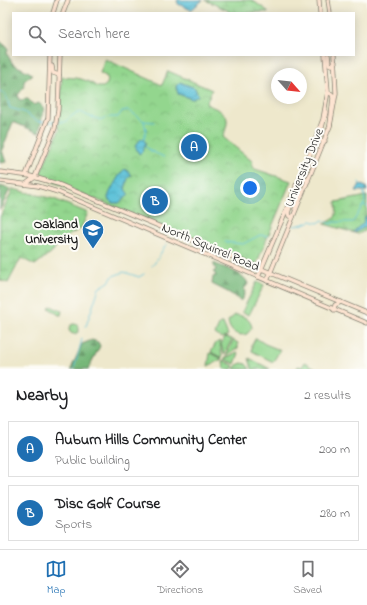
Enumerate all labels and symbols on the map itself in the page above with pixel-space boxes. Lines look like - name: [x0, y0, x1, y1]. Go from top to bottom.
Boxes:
- north arrow: [271, 68, 307, 104]
- street label: University Drive: [280, 125, 330, 210]
- pin: A: [181, 132, 207, 162]
- your location: [240, 178, 260, 198]
- pin: B: [142, 186, 168, 216]
- place label: Oakland University: [25, 215, 79, 251]
- school or university icon: Oakland University: [80, 217, 106, 250]
- street label: North Squirrel Road: [159, 218, 263, 277]

